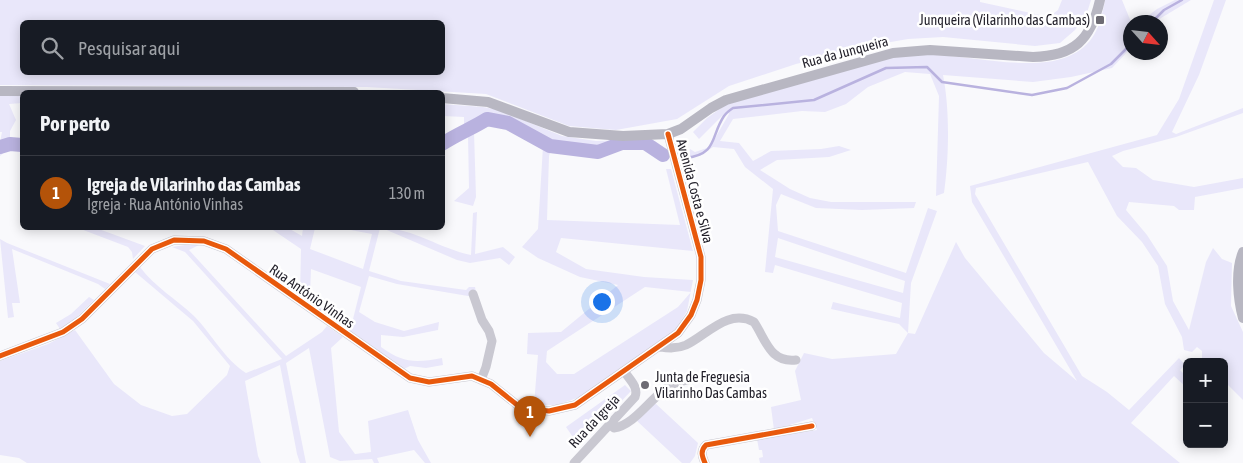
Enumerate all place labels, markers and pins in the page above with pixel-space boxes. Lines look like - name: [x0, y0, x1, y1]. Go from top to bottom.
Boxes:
- place label: Junqueira (Vilarinho das Cambas): [919, 12, 1090, 28]
- marker: Junqueira (Vilarinho das Cambas): [1094, 14, 1106, 26]
- place label: Junta de Freguesia Vilarinho Das Cambas: [655, 369, 767, 401]
- marker: Junta de Freguesia Vilarinho Das Cambas: [639, 379, 651, 391]
- pin: 1: [514, 396, 546, 437]

